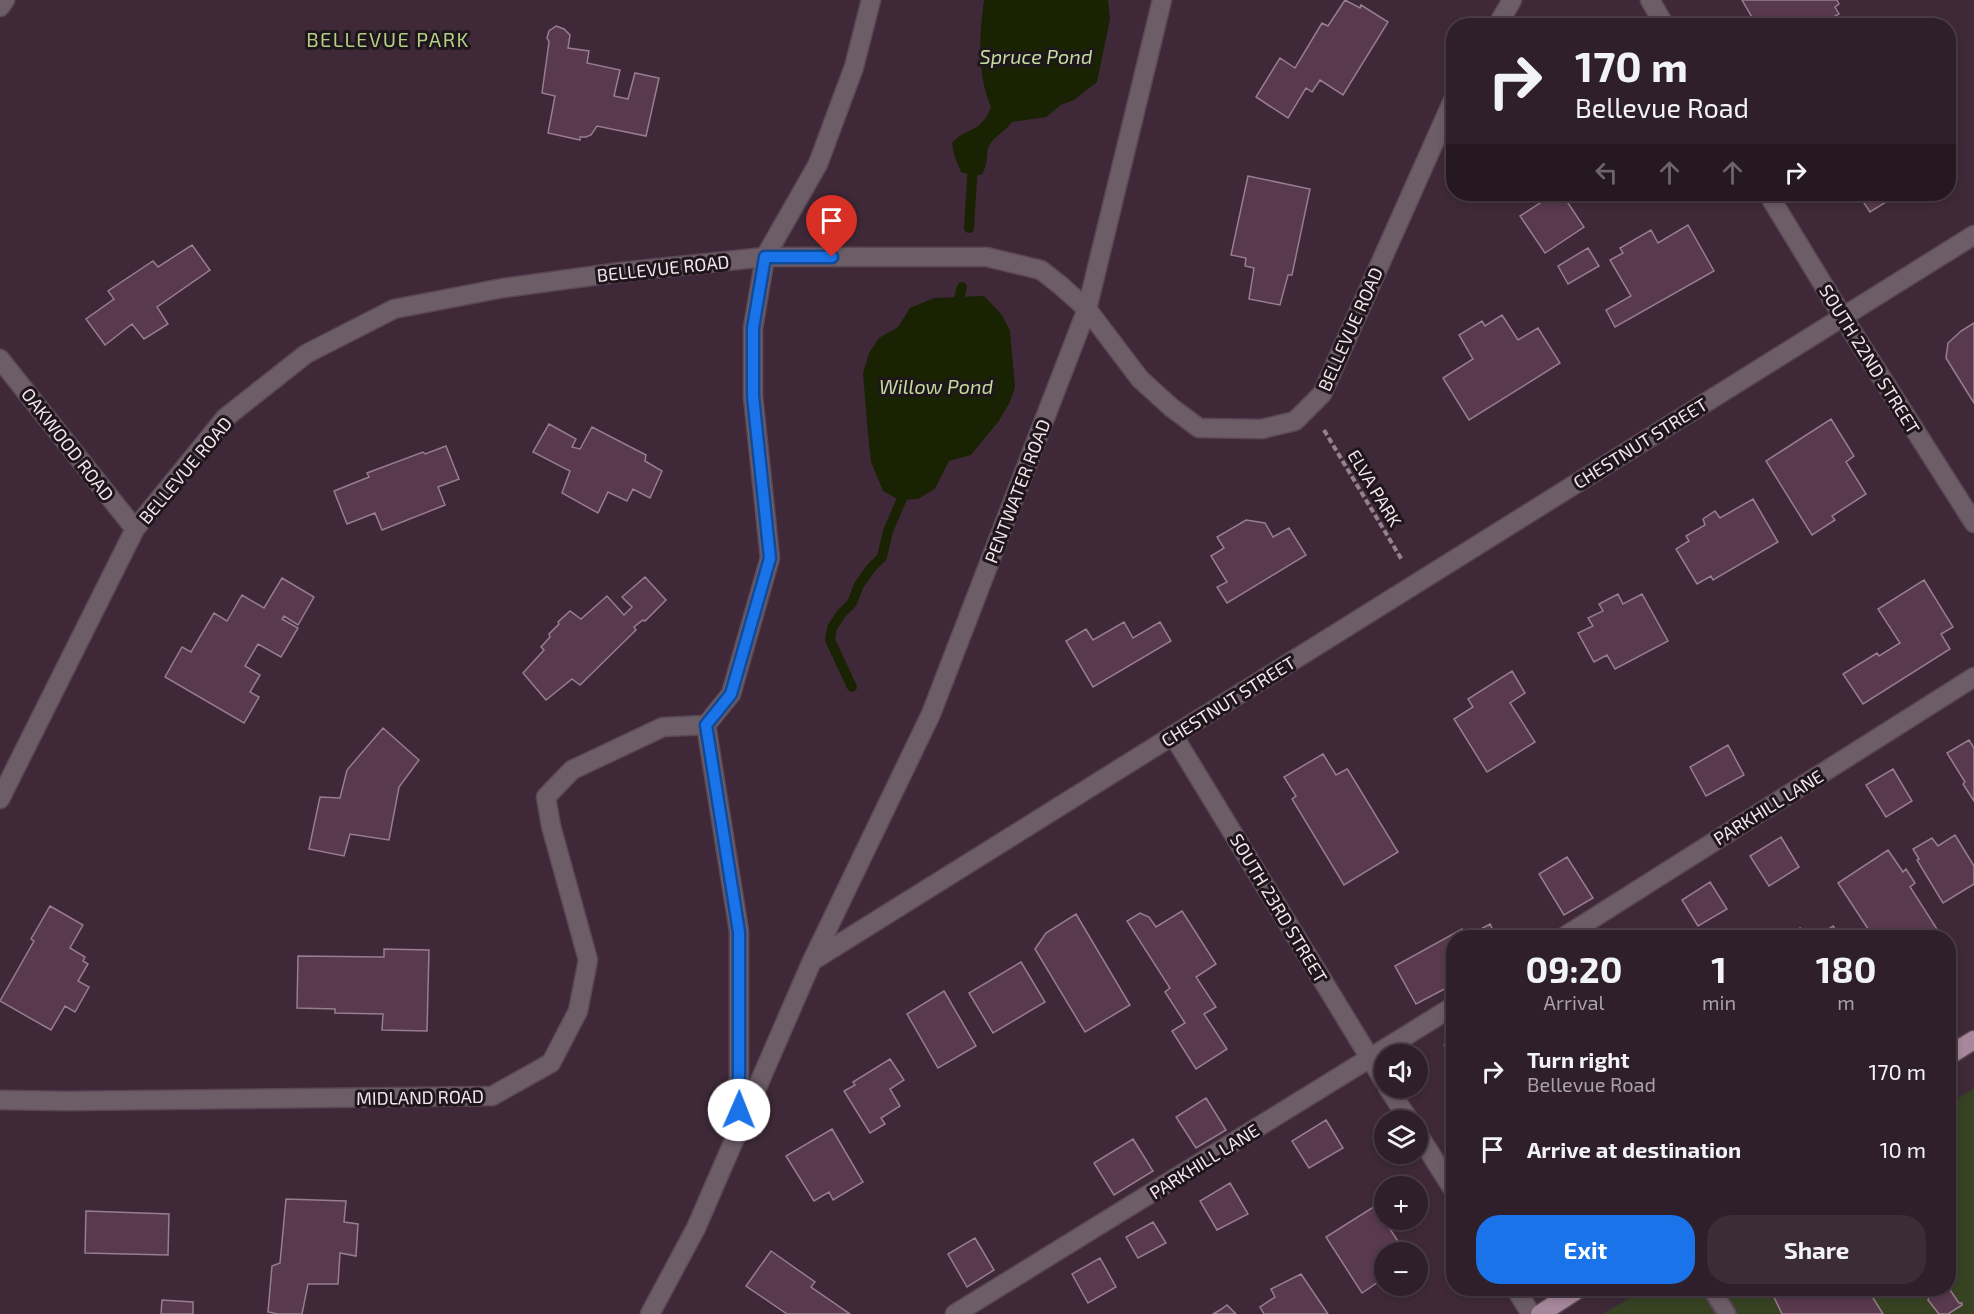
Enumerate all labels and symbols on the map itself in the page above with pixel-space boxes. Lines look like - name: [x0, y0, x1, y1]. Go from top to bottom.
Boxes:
- district label: BELLEVUE PARK: [306, 27, 470, 51]
- water label: Spruce Pond: [980, 44, 1093, 68]
- pin: [806, 195, 857, 257]
- street label: BELLEVUE ROAD: [596, 250, 730, 286]
- street label: BELLEVUE ROAD: [1313, 264, 1387, 394]
- street label: SOUTH 22ND STREET: [1815, 280, 1925, 438]
- water label: Willow Pond: [879, 374, 994, 398]
- street label: OAKWOOD ROAD: [17, 383, 119, 505]
- street label: CHESTNUT STREET: [1569, 393, 1712, 493]
- street label: BELLEVUE ROAD: [134, 412, 236, 528]
- street label: PENTWATER ROAD: [979, 416, 1055, 566]
- street label: ELVA PARK: [1343, 445, 1407, 531]
- street label: CHESTNUT STREET: [1157, 651, 1300, 751]
- street label: PARKHILL LANE: [1709, 765, 1827, 849]
- street label: SOUTH 23RD STREET: [1226, 829, 1333, 987]
- position arrow: [707, 1078, 771, 1142]
- street label: MIDLAND ROAD: [356, 1085, 484, 1109]
- street label: PARKHILL LANE: [1145, 1119, 1263, 1203]

